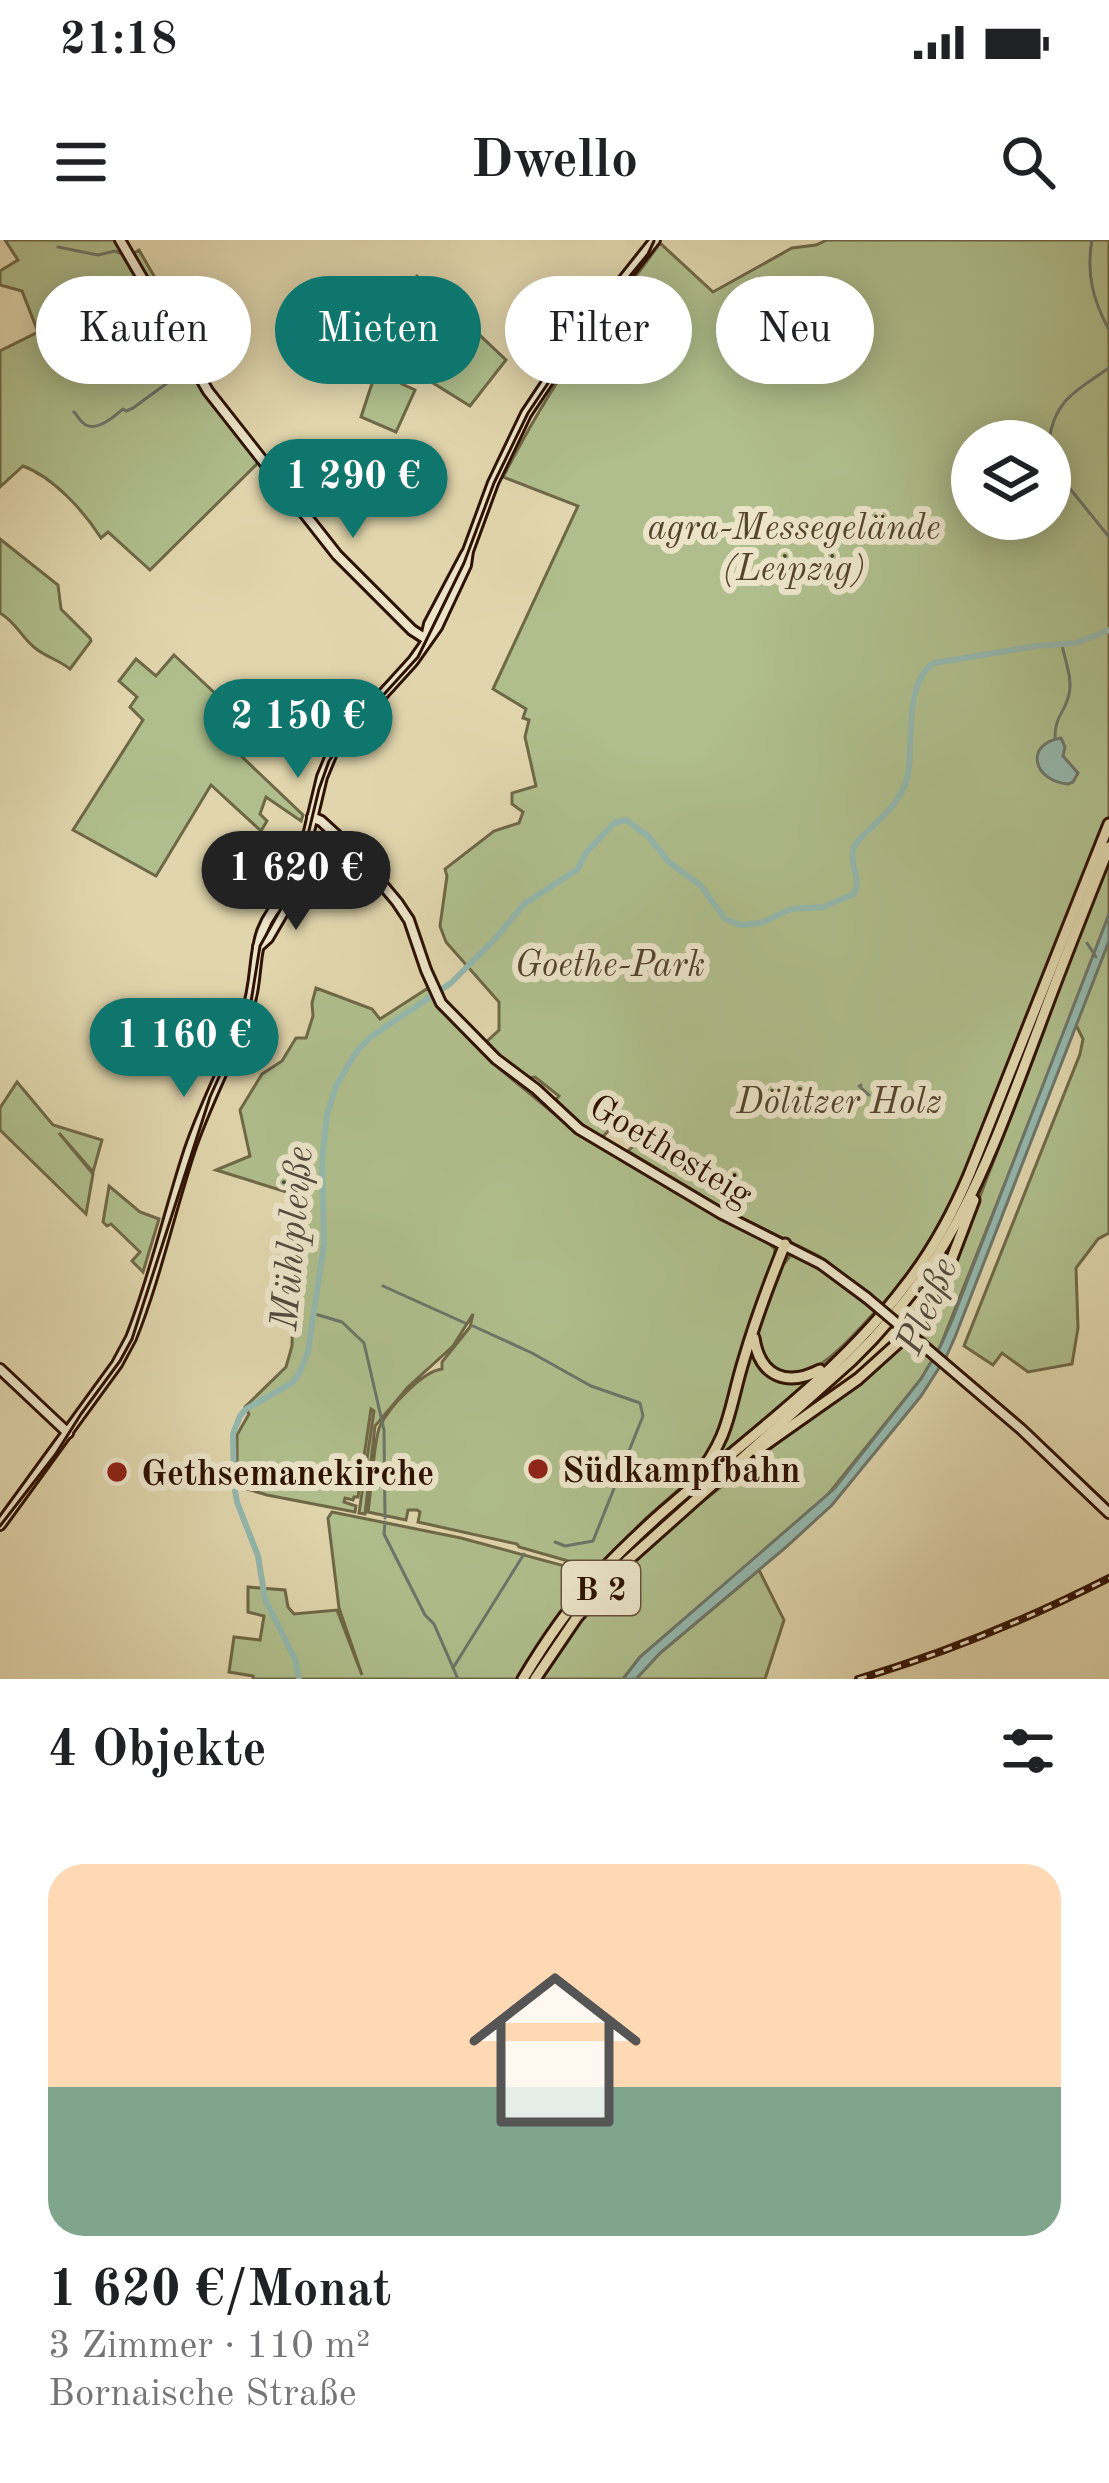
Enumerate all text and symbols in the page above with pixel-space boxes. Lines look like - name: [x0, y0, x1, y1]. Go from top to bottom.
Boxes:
- text: 21:18: [60, 19, 177, 64]
- icon: menu: [48, 129, 114, 195]
- icon: search: [995, 129, 1061, 195]
- text: Dwello: [471, 135, 638, 189]
- chip: Kaufen: [36, 276, 251, 384]
- chip: Mieten: [275, 276, 481, 384]
- chip: Filter: [505, 276, 692, 384]
- chip: Neu: [716, 276, 874, 384]
- map controls: [951, 420, 1071, 540]
- button: layers: [951, 420, 1071, 540]
- pin: 1 290 €: [242, 439, 464, 541]
- text: 1 290 €: [286, 458, 420, 497]
- park label: agra-Messegelände (Leipzig): [648, 512, 940, 589]
- pin: 2 150 €: [187, 679, 409, 781]
- text: 2 150 €: [231, 698, 365, 737]
- pin: 1 620 €: [185, 831, 407, 933]
- text: 1 620 €: [229, 850, 363, 889]
- park label: Goethe-Park: [515, 948, 705, 985]
- pin: 1 160 €: [73, 998, 295, 1100]
- text: 1 160 €: [117, 1017, 251, 1056]
- park label: Dölitzer Holz: [735, 1086, 942, 1122]
- street label: Goethesteig: [582, 1090, 758, 1215]
- water label: Mühlpleiße: [266, 1145, 321, 1333]
- water label: Pleiße: [890, 1252, 966, 1361]
- place label: Südkampfbahn: [562, 1455, 800, 1491]
- marker: Südkampfbahn: [525, 1456, 551, 1482]
- place label: Gethsemanekirche: [141, 1458, 434, 1494]
- marker: Gethsemanekirche: [104, 1459, 130, 1485]
- road number: B 2: [562, 1561, 640, 1615]
- icon: filters: [995, 1718, 1061, 1784]
- text: 4 Objekte: [48, 1726, 267, 1777]
- icon: home: [447, 1942, 663, 2158]
- text: 1 620 €/Monat: [48, 2266, 391, 2317]
- text: 3 Zimmer · 110 m²: [48, 2327, 371, 2366]
- text: Bornaische Straße: [48, 2375, 357, 2414]

